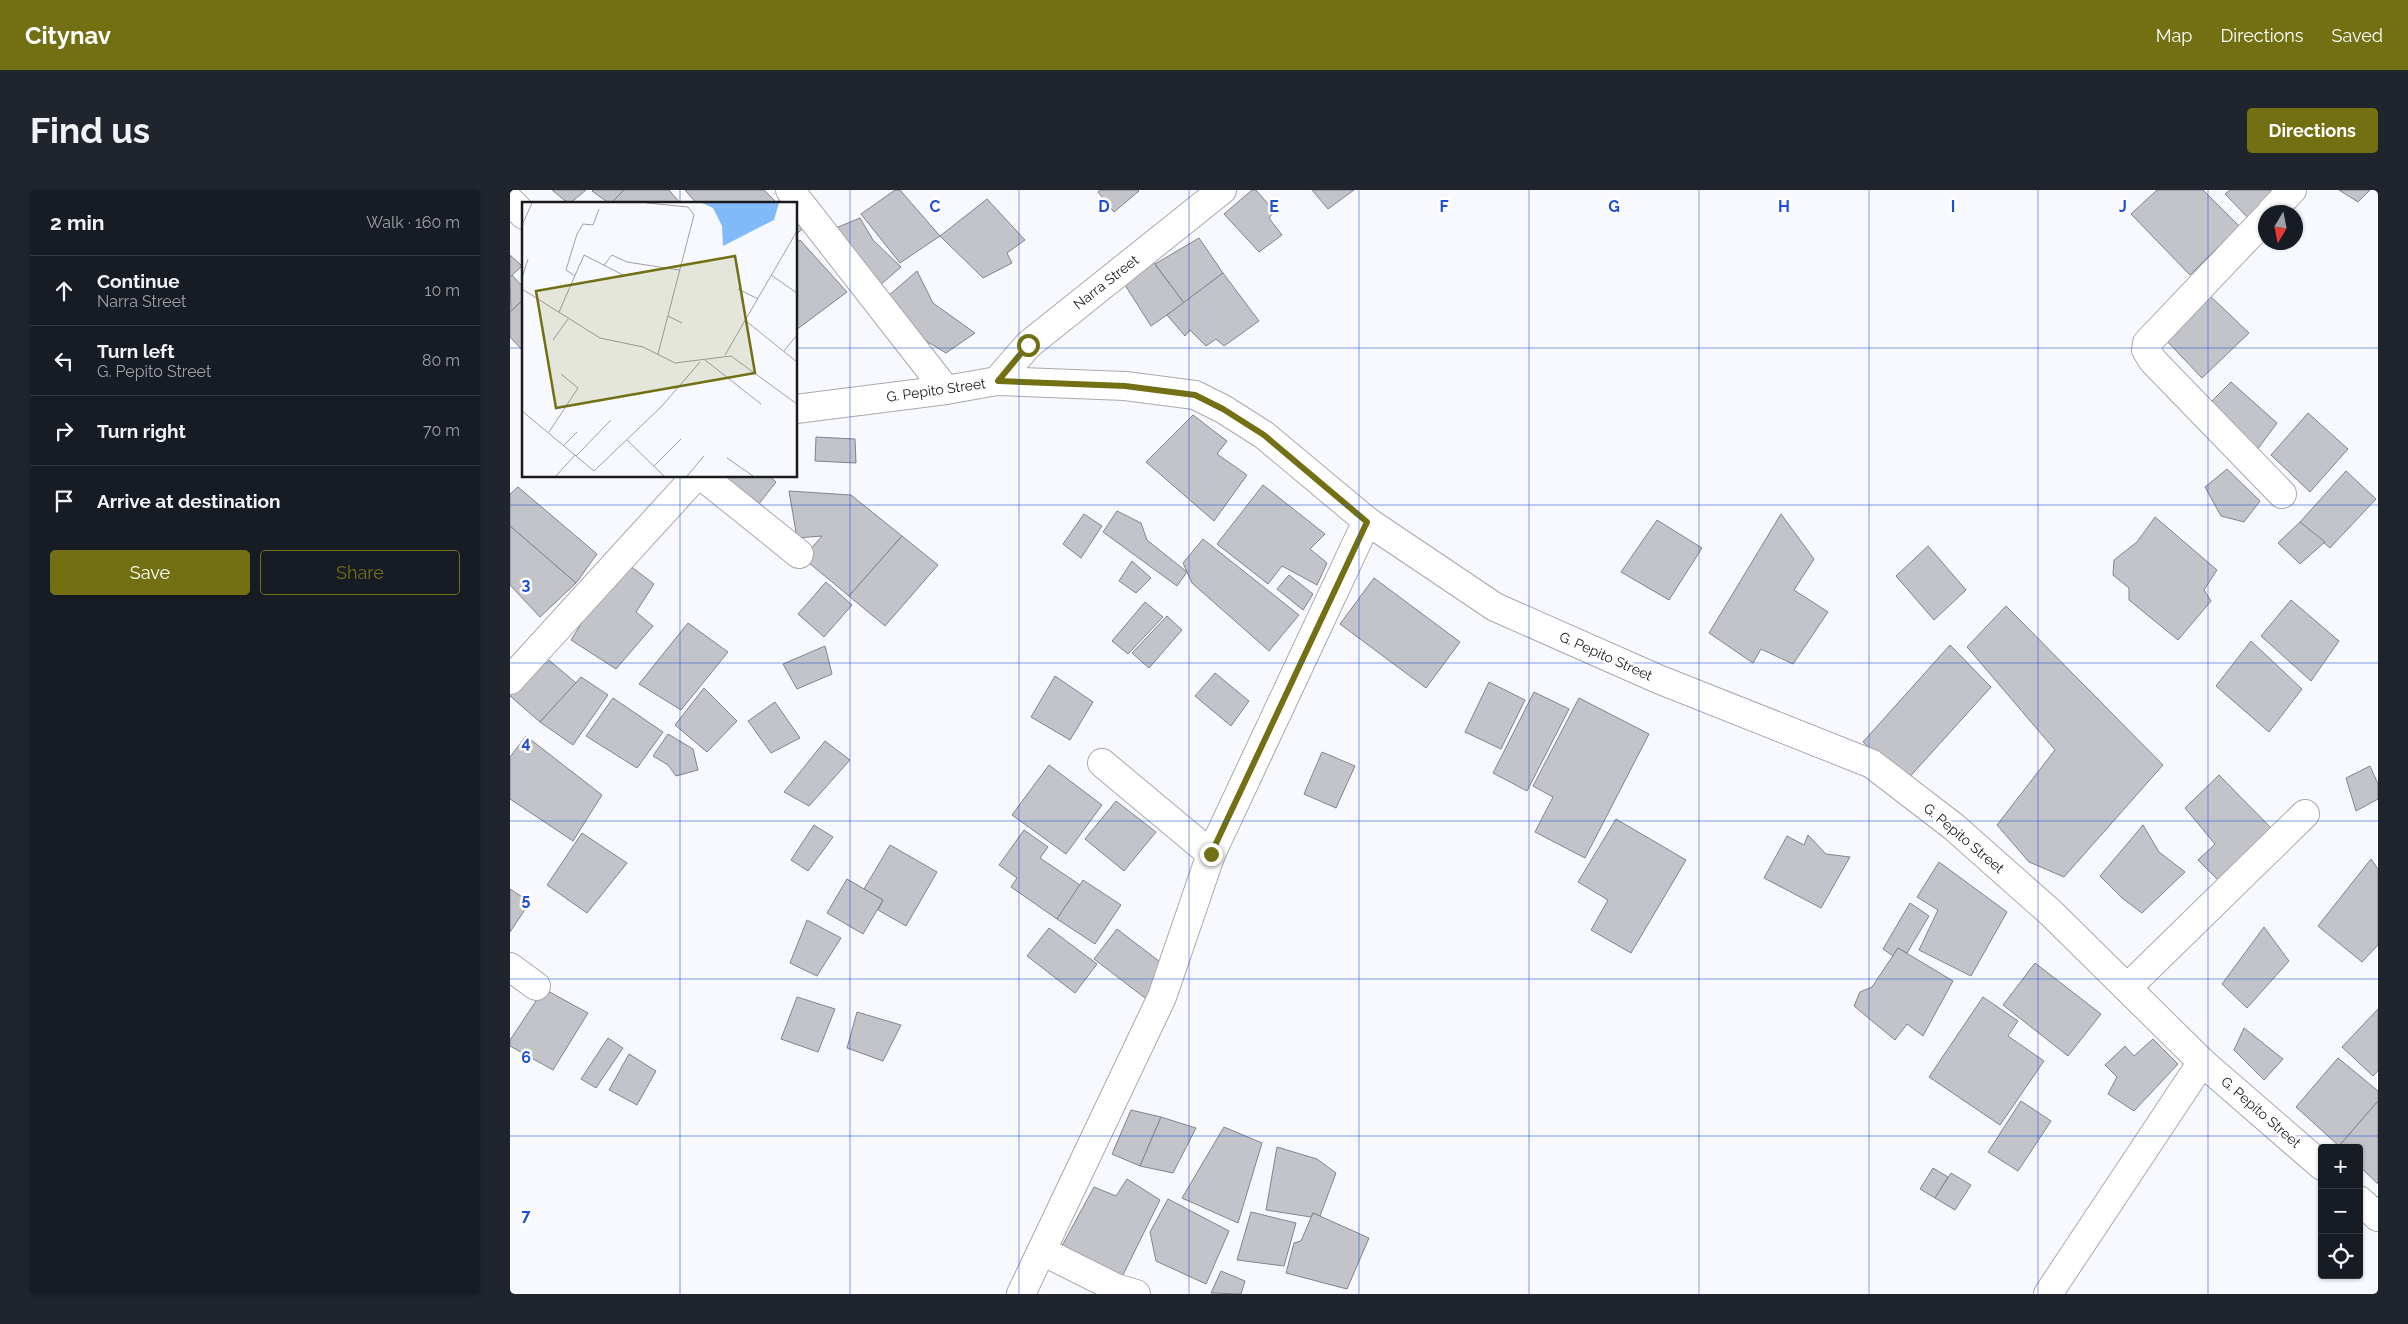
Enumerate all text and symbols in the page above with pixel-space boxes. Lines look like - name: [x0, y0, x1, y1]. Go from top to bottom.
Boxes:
- text: Citynav: [25, 21, 111, 50]
- text: Map: [2156, 25, 2192, 46]
- text: Directions: [2220, 25, 2304, 46]
- text: Saved: [2332, 25, 2383, 46]
- button: Directions: [2247, 108, 2378, 153]
- text: Find us: [30, 110, 150, 151]
- text: C: [930, 197, 941, 216]
- text: D: [1098, 197, 1110, 216]
- text: E: [1269, 197, 1279, 216]
- text: F: [1439, 197, 1449, 216]
- text: G: [1608, 197, 1620, 216]
- text: H: [1778, 197, 1790, 216]
- text: I: [1951, 197, 1955, 216]
- text: J: [2119, 197, 2127, 216]
- inset map: [522, 202, 798, 478]
- north arrow: [2258, 205, 2303, 250]
- text: 2 min: [50, 210, 104, 235]
- text: Walk · 160 m: [366, 213, 460, 232]
- street label: Narra Street: [1070, 251, 1142, 312]
- text: Continue: [97, 270, 180, 292]
- icon: ahead: [50, 277, 78, 305]
- text: 10 m: [425, 281, 460, 300]
- text: Narra Street: [97, 292, 186, 311]
- route start: [1017, 334, 1040, 357]
- text: Turn left: [97, 340, 174, 362]
- icon: left: [50, 347, 78, 375]
- text: 80 m: [422, 351, 460, 370]
- text: G. Pepito Street: [97, 362, 211, 381]
- street label: G. Pepito Street: [885, 375, 987, 405]
- icon: right: [50, 417, 78, 445]
- text: Turn right: [97, 420, 186, 442]
- text: 70 m: [423, 421, 460, 440]
- icon: arrive: [50, 487, 78, 515]
- text: Arrive at destination: [97, 490, 281, 512]
- button: Save: [50, 550, 250, 595]
- button: Share: [260, 550, 460, 595]
- text: 3: [522, 575, 531, 594]
- street label: G. Pepito Street: [1557, 628, 1655, 684]
- text: 4: [521, 733, 531, 752]
- street label: G. Pepito Street: [1921, 800, 2008, 876]
- route end: [1200, 843, 1223, 866]
- text: 5: [522, 890, 531, 909]
- text: 6: [521, 1048, 531, 1067]
- street label: G. Pepito Street: [2218, 1073, 2304, 1151]
- map controls: [2318, 1144, 2363, 1279]
- button: +: [2318, 1144, 2363, 1189]
- button: −: [2318, 1189, 2363, 1234]
- text: 7: [522, 1206, 531, 1225]
- button: locate: [2318, 1234, 2363, 1279]

